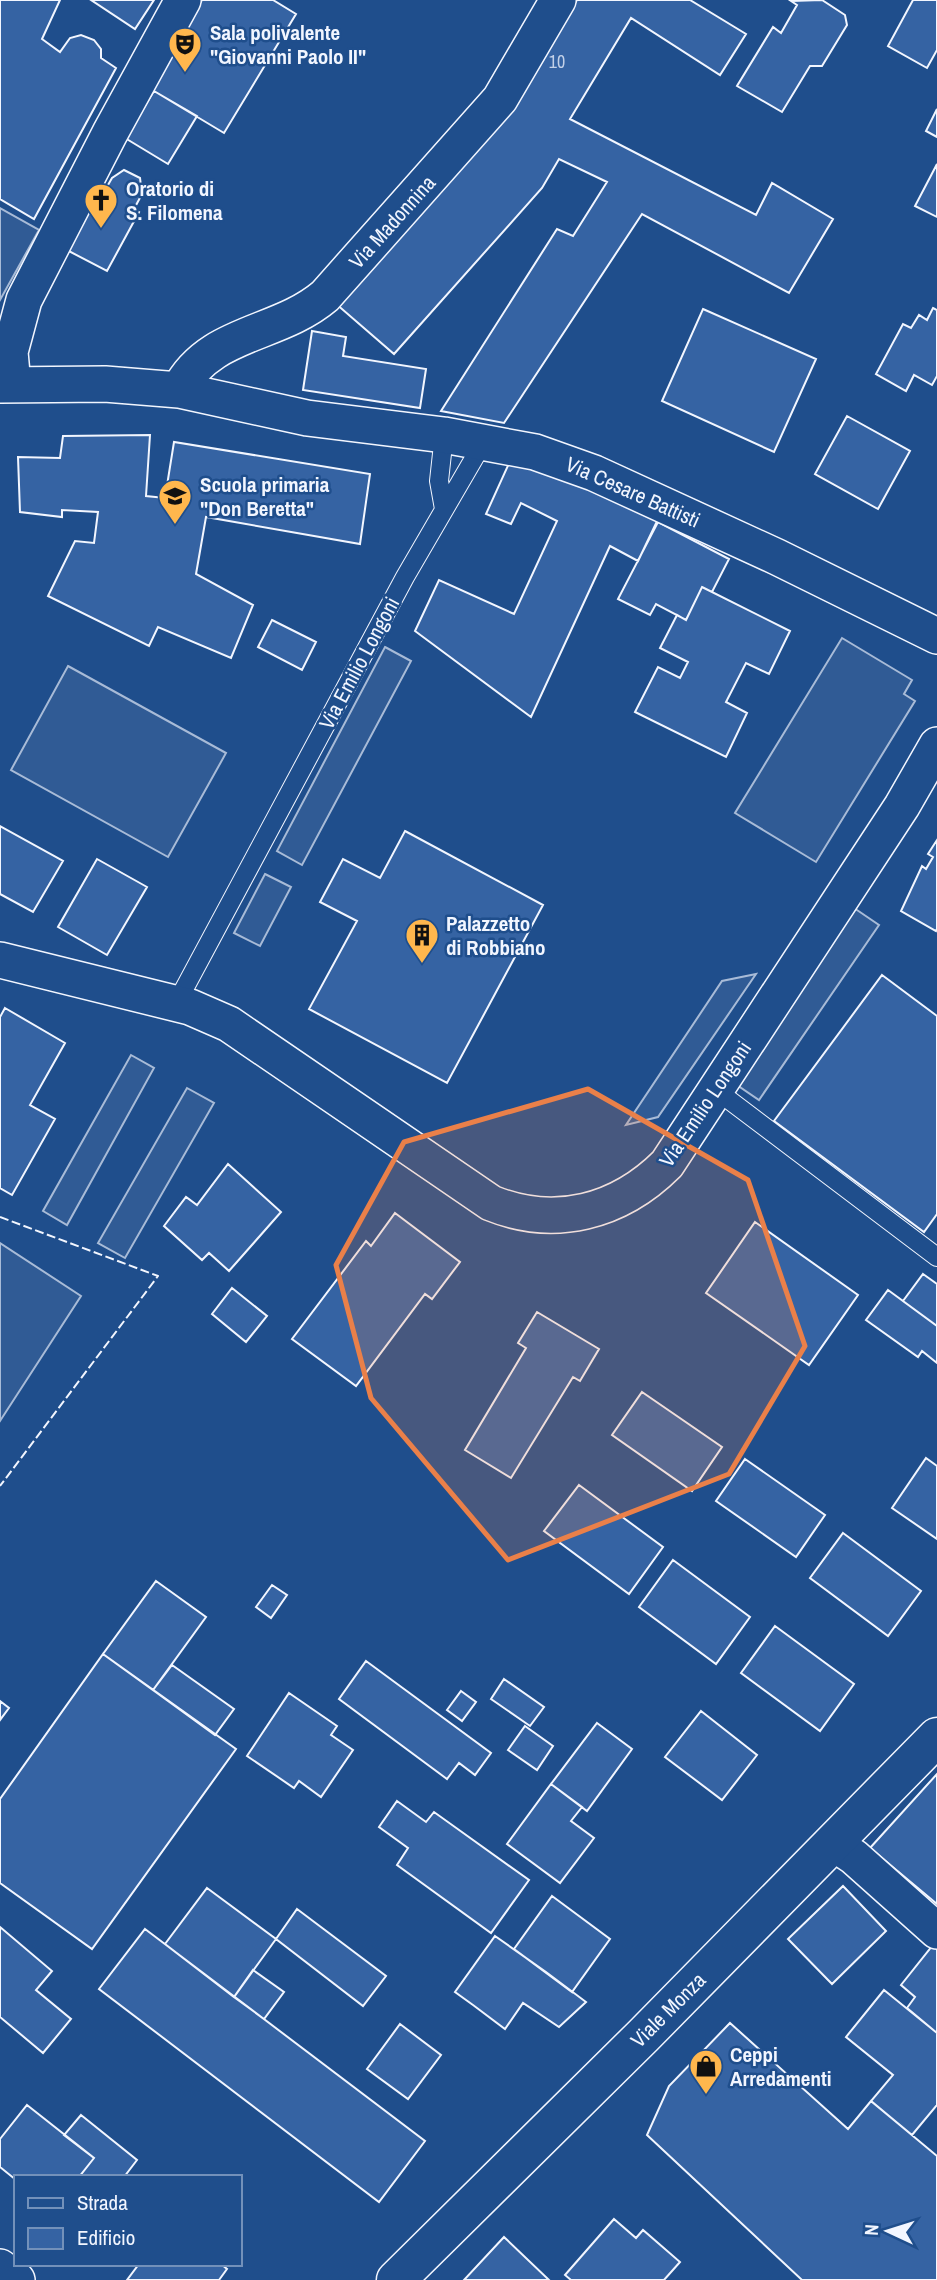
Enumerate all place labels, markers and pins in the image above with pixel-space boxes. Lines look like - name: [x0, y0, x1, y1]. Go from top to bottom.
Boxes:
- place label: Sala polivalente "Giovanni Paolo II": [210, 18, 366, 71]
- theatre icon: Sala polivalente "Giovanni Paolo II": [166, 25, 204, 74]
- place label: Oratorio di S. Filomena: [126, 174, 223, 227]
- church icon: Oratorio di S. Filomena: [82, 181, 120, 230]
- place label: Scuola primaria "Don Beretta": [200, 470, 330, 523]
- school or university icon: Scuola primaria "Don Beretta": [156, 477, 194, 526]
- place label: Palazzetto di Robbiano: [446, 909, 546, 962]
- building icon: Palazzetto di Robbiano: [403, 916, 441, 965]
- place label: Ceppi Arredamenti: [730, 2040, 831, 2093]
- shop icon: Ceppi Arredamenti: [687, 2047, 725, 2096]

